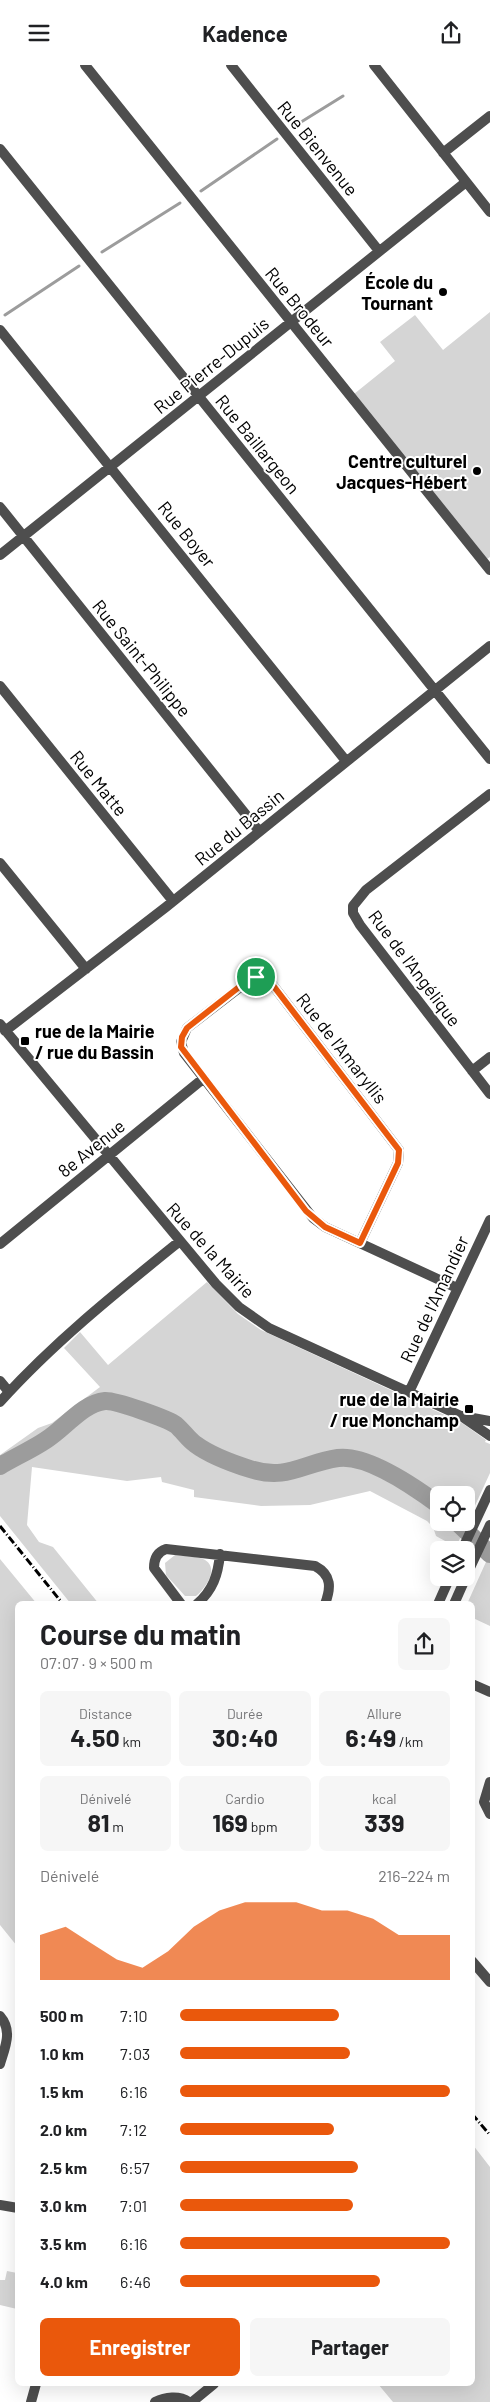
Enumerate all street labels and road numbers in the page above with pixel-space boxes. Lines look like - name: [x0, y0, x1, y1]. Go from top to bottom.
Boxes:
- street label: Rue Bienvenue: [273, 96, 363, 200]
- street label: Rue Brodeur: [261, 262, 339, 352]
- street label: Rue Pierre-Dupuis: [149, 312, 273, 418]
- street label: Rue Baillargeon: [211, 390, 305, 498]
- street label: Rue Boyer: [154, 496, 221, 572]
- street label: Rue Saint-Philippe: [88, 595, 196, 721]
- street label: Rue Matte: [66, 746, 132, 820]
- street label: Rue du Bassin: [190, 784, 288, 870]
- street label: Rue de l'Angélique: [364, 905, 466, 1031]
- street label: Rue de l'Amaryllis: [292, 988, 392, 1108]
- street label: 8e Avenue: [53, 1114, 129, 1182]
- street label: Rue de la Mairie: [162, 1198, 260, 1302]
- street label: Rue de l'Amandier: [395, 1232, 473, 1366]

